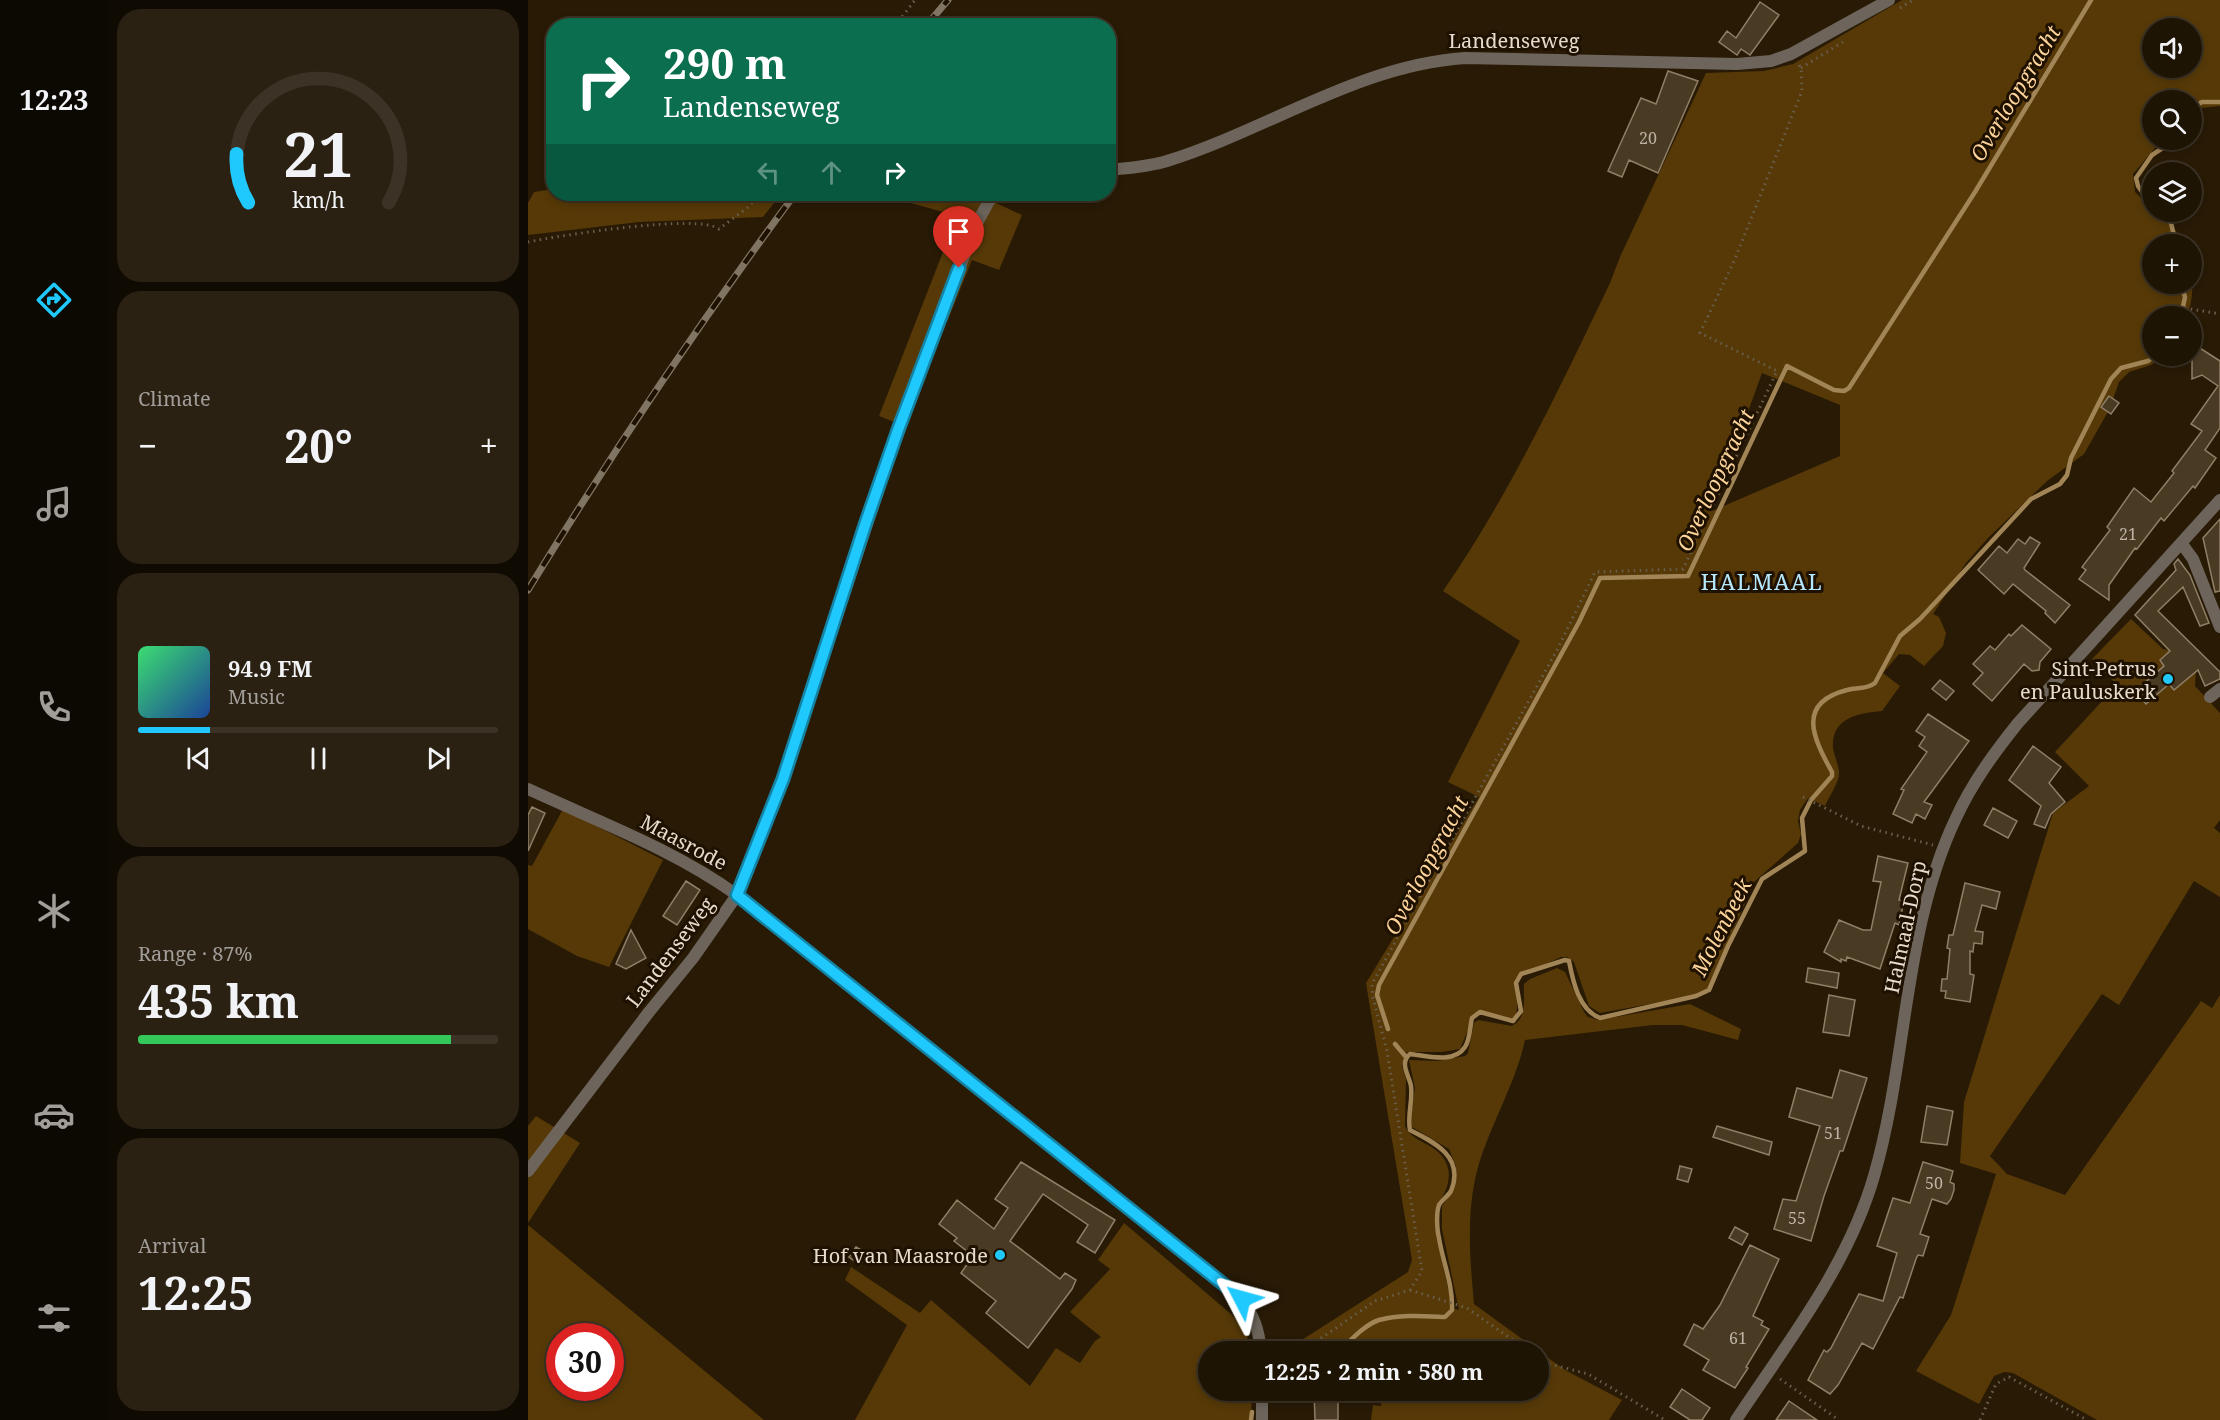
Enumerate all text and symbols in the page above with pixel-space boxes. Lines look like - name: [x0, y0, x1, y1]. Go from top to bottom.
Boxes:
- map controls: [2142, 18, 2202, 366]
- button: sound: [2142, 18, 2202, 78]
- water label: Overloopgracht: [1963, 20, 2067, 166]
- street label: Landenseweg: [1449, 27, 1580, 54]
- text: 290 m: [663, 34, 787, 91]
- icon: right: [564, 42, 642, 120]
- text: 12:23: [19, 81, 89, 118]
- text: Landenseweg: [663, 88, 840, 125]
- button: search: [2142, 90, 2202, 150]
- text: 21: [283, 110, 353, 195]
- house number: 20: [1639, 127, 1657, 149]
- icon: left: [752, 156, 785, 189]
- icon: ahead: [815, 156, 848, 189]
- icon: right: [878, 156, 911, 189]
- button: layers: [2142, 162, 2202, 222]
- text: km/h: [292, 185, 345, 214]
- pin: [933, 206, 984, 268]
- icon: arrive: [942, 215, 975, 248]
- button: +: [2142, 234, 2202, 294]
- icon: directions: [33, 279, 75, 321]
- button: −: [2142, 306, 2202, 366]
- text: Climate: [138, 385, 211, 412]
- water label: Overloopgracht: [1670, 404, 1760, 555]
- text: 20°: [284, 415, 353, 476]
- text: −: [138, 423, 157, 468]
- text: +: [480, 423, 498, 468]
- icon: music: [33, 483, 75, 525]
- house number: 21: [2119, 523, 2137, 545]
- district label: HALMAAL: [1701, 566, 1823, 596]
- text: 94.9 FM: [228, 653, 312, 683]
- place label: Sint-Petrus en Pauluskerk: [2020, 655, 2156, 705]
- marker: Sint-Petrus en Pauluskerk: [2161, 672, 2175, 686]
- text: Music: [228, 683, 285, 710]
- icon: phone: [33, 686, 75, 728]
- icon: previous: [182, 742, 215, 775]
- icon: pause: [302, 742, 335, 775]
- icon: next: [422, 742, 455, 775]
- water label: Overloopgracht: [1378, 790, 1475, 939]
- street label: Maasrode: [636, 808, 732, 876]
- street label: Halmaal-Dorp: [1878, 858, 1932, 996]
- water label: Molenbeek: [1684, 873, 1758, 981]
- icon: climate: [33, 890, 75, 932]
- street label: Landenseweg: [620, 891, 720, 1012]
- text: Range · 87%: [138, 940, 252, 967]
- text: 435 km: [138, 970, 299, 1031]
- icon: car: [33, 1094, 75, 1136]
- house number: 51: [1824, 1122, 1842, 1144]
- house number: 50: [1925, 1172, 1943, 1194]
- house number: 55: [1788, 1207, 1806, 1229]
- text: Arrival: [138, 1232, 206, 1259]
- place label: Hof van Maasrode: [813, 1242, 988, 1269]
- marker: Hof van Maasrode: [993, 1248, 1007, 1262]
- text: 12:25: [138, 1262, 253, 1323]
- position arrow: [1210, 1267, 1274, 1331]
- icon: filters: [33, 1297, 75, 1339]
- speed limit sign: 30: [546, 1323, 624, 1401]
- house number: 61: [1729, 1327, 1747, 1349]
- text: 12:25 · 2 min · 580 m: [1264, 1356, 1483, 1386]

